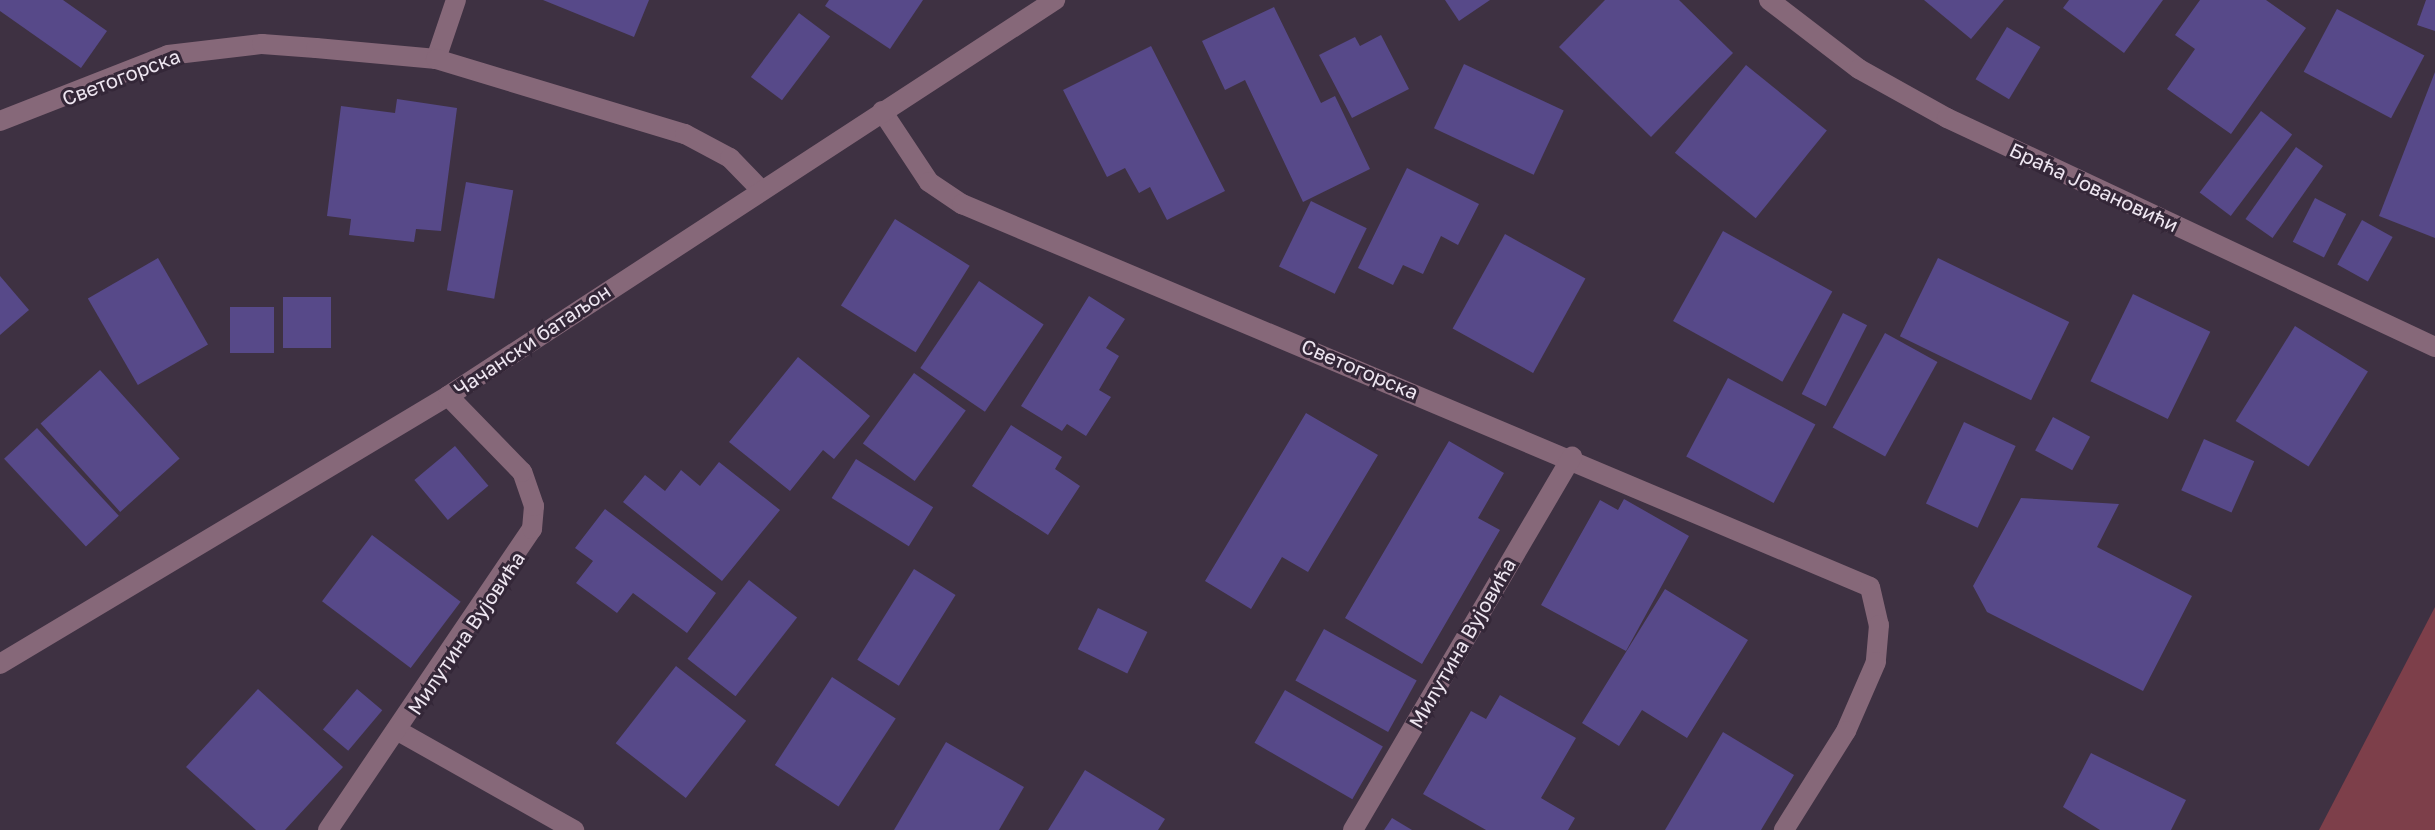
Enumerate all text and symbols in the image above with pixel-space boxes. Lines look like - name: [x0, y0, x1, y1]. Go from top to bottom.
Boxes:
- street label: Светогорска: [58, 43, 184, 111]
- street label: Браћа Јовановићи: [2006, 137, 2182, 237]
- street label: Чачански батаљон: [449, 279, 615, 401]
- street label: Светогорска: [1298, 334, 1422, 404]
- street label: Милутина Вујовића: [402, 547, 530, 719]
- street label: Милутина Вујовића: [1404, 554, 1520, 732]

